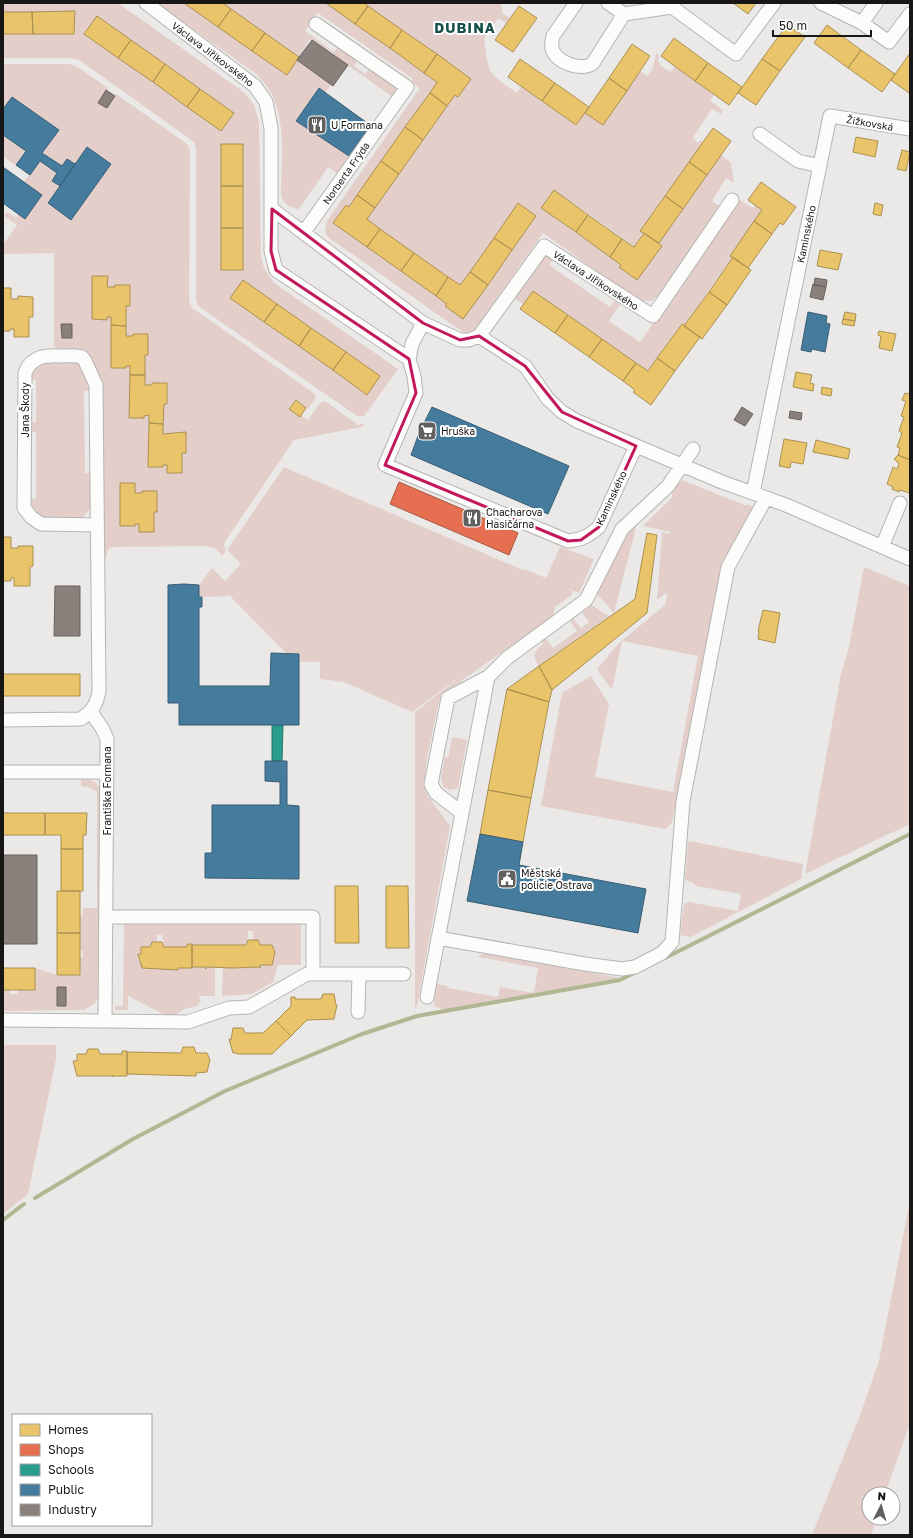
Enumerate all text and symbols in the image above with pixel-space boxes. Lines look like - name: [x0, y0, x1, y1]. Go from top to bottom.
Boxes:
- scale bar: [773, 12, 871, 38]
- text: 50 m: [779, 18, 807, 33]
- street label: Václava Jiřikovského: [170, 19, 256, 89]
- district label: DUBINA: [434, 19, 496, 36]
- street label: Žižkovská: [846, 113, 894, 133]
- restaurant icon: U Formana: [306, 114, 328, 136]
- place label: U Formana: [331, 119, 383, 131]
- street label: Norberta Frýda: [320, 140, 372, 206]
- street label: Kaminského: [794, 204, 818, 264]
- street label: Václava Jiřikovského: [551, 248, 641, 312]
- street label: Jana Škody: [18, 382, 31, 438]
- supermarket icon: Hruška: [416, 420, 438, 442]
- place label: Hruška: [441, 425, 475, 437]
- street label: Kaminského: [593, 469, 629, 527]
- place label: Chacharova Hasičárna: [486, 506, 542, 530]
- restaurant icon: Chacharova Hasičárna: [461, 507, 483, 529]
- street label: Františka Formana: [101, 746, 113, 836]
- place label: Městská policie Ostrava: [521, 867, 592, 891]
- public building icon: Městská policie Ostrava: [496, 868, 518, 890]
- legend: [12, 1414, 152, 1526]
- text: Homes: [48, 1422, 88, 1437]
- text: Shops: [48, 1442, 84, 1457]
- text: Schools: [48, 1462, 94, 1477]
- text: Public: [48, 1482, 85, 1497]
- north arrow: [861, 1486, 901, 1526]
- text: N: [877, 1489, 887, 1502]
- text: Industry: [48, 1502, 97, 1517]

